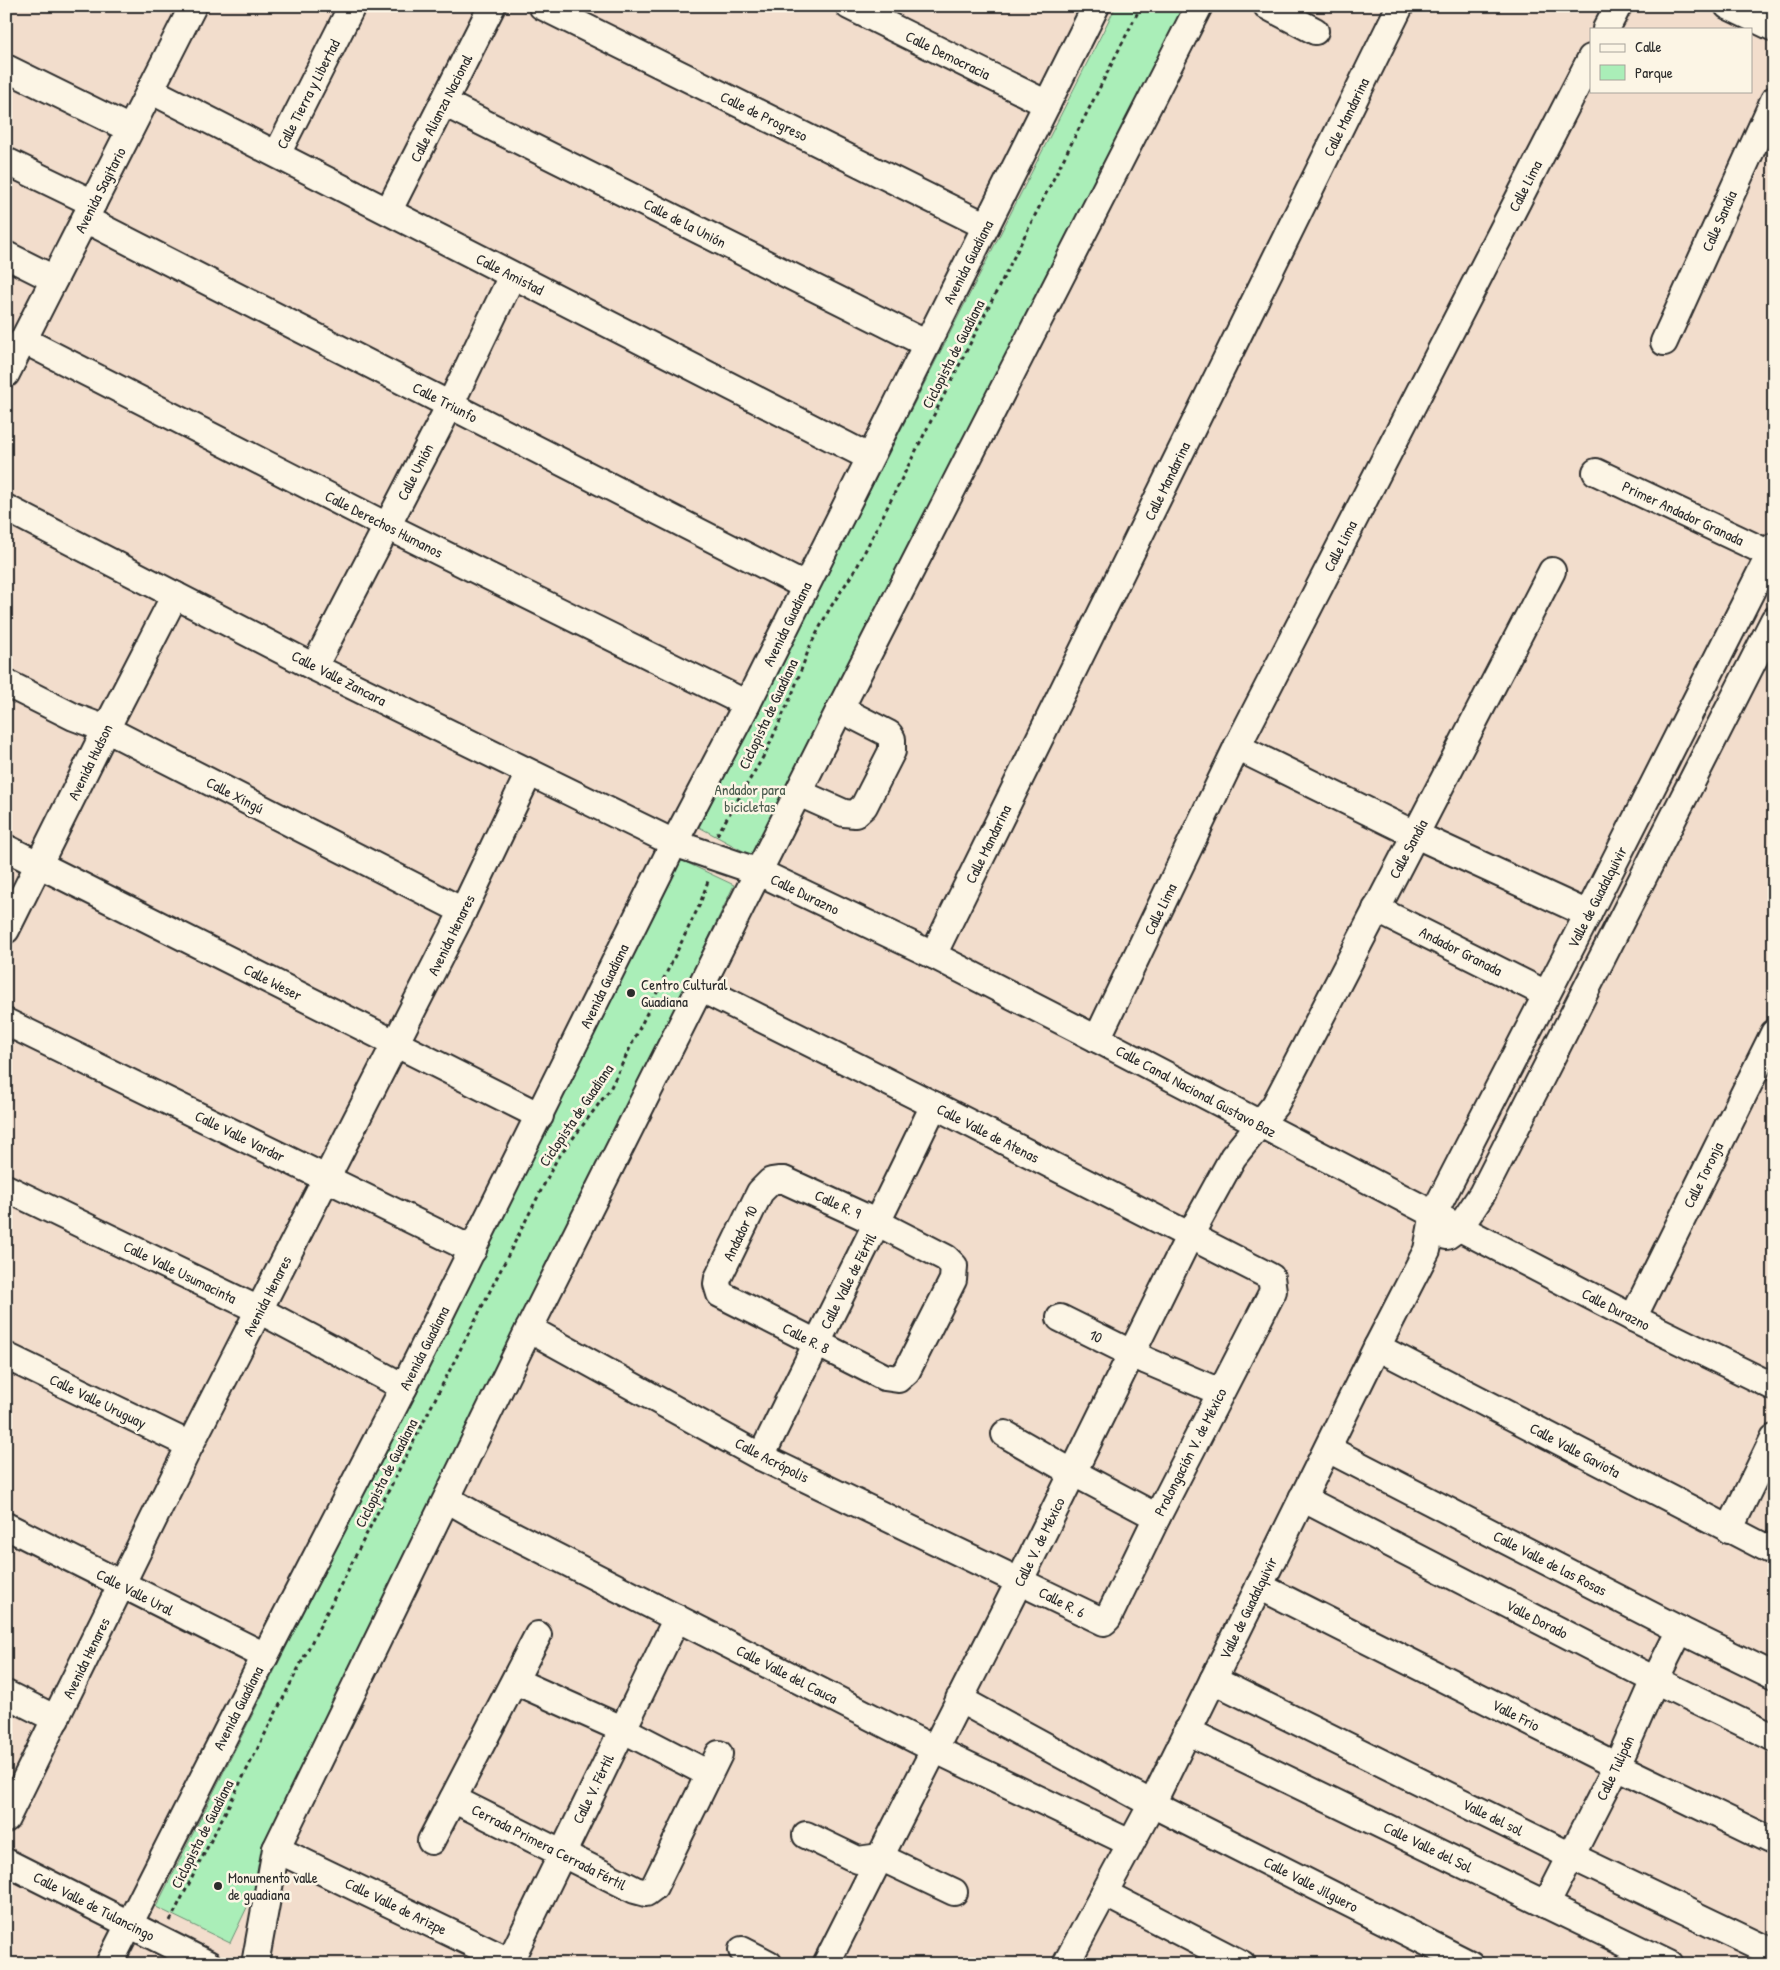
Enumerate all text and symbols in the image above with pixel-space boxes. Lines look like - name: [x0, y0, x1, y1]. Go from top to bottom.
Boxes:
- street label: Calle Democracia: [902, 25, 994, 85]
- legend: [1590, 28, 1752, 92]
- street label: Calle Tierra y Libertad: [271, 35, 345, 153]
- text: Calle: [1635, 36, 1662, 57]
- street label: Calle Alianza Nacional: [405, 50, 477, 166]
- text: Parque: [1635, 62, 1673, 83]
- street label: Calle Mandarina: [1318, 74, 1374, 160]
- street label: Calle de Progreso: [717, 86, 811, 146]
- street label: Avenida Sagitario: [69, 144, 131, 236]
- street label: Calle Lima: [1503, 157, 1547, 215]
- street label: Calle Sandia: [1696, 187, 1742, 255]
- street label: Calle de la Unión: [640, 193, 730, 253]
- street label: Avenida Guadiana: [938, 216, 998, 308]
- street label: Calle Amistad: [472, 248, 548, 300]
- street label: Ciclopista de Guadiana: [916, 296, 990, 412]
- street label: Calle Triunfo: [409, 377, 481, 427]
- street label: Calle Mandarina: [1139, 438, 1195, 524]
- street label: Calle Unión: [392, 440, 438, 504]
- street label: Primer Andador Granada: [1619, 476, 1747, 550]
- street label: Calle Derechos Humanos: [321, 485, 447, 563]
- street label: Calle Lima: [1318, 517, 1362, 575]
- street label: Avenida Guadiana: [758, 578, 817, 670]
- street label: Calle Valle Zancara: [288, 645, 390, 711]
- street label: Ciclopista de Guadiana: [733, 655, 803, 773]
- street label: Avenida Hudson: [63, 720, 118, 803]
- street label: Calle Xingú: [203, 772, 267, 818]
- park label: Andador para bicicletas: [715, 779, 786, 817]
- street label: Calle Mandarina: [960, 801, 1016, 887]
- street label: Calle Sandia: [1384, 815, 1432, 882]
- street label: Valle de Guadalquivir: [1562, 842, 1632, 952]
- street label: Calle Durazno: [767, 868, 843, 920]
- street label: Calle Lima: [1139, 880, 1182, 938]
- street label: Avenida Henares: [422, 891, 480, 979]
- street label: Andador Granada: [1416, 921, 1506, 981]
- street label: Avenida Guadiana: [575, 940, 634, 1032]
- street label: Calle Weser: [240, 958, 306, 1006]
- place label: Centro Cultural Guadiana: [641, 974, 727, 1012]
- marker: Centro Cultural Guadiana: [625, 987, 637, 999]
- street label: Calle Canal Nacional Gustavo Baz: [1112, 1040, 1280, 1143]
- street label: Ciclopista de Guadiana: [534, 1059, 618, 1170]
- street label: Calle Valle de Atenas: [933, 1098, 1043, 1168]
- street label: Calle Valle Vardar: [191, 1105, 289, 1167]
- street label: Calle Toronja: [1678, 1138, 1728, 1212]
- street label: Calle R. 9: [811, 1184, 865, 1224]
- street label: Andador 10: [718, 1202, 763, 1264]
- street label: Calle Valle de Fértil: [815, 1229, 881, 1333]
- street label: Calle Valle Usumacinta: [120, 1236, 240, 1309]
- street label: Avenida Henares: [238, 1252, 296, 1340]
- street label: Calle Durazno: [1578, 1283, 1654, 1335]
- street label: Avenida Guadiana: [394, 1302, 454, 1394]
- street label: Calle R. 8: [779, 1317, 833, 1359]
- street label: 10: [1086, 1324, 1106, 1348]
- street label: Calle Valle Uruguay: [46, 1369, 150, 1433]
- street label: Prolongación V. de México: [1149, 1384, 1231, 1520]
- street label: Ciclopista de Guadiana: [349, 1415, 423, 1531]
- street label: Calle Valle Gaviota: [1526, 1417, 1624, 1483]
- street label: Calle Acrópolis: [731, 1432, 813, 1488]
- street label: Calle V. de México: [1008, 1494, 1070, 1590]
- street label: Calle Valle de las Rosas: [1490, 1525, 1611, 1601]
- street label: Valle de Guadalquivir: [1214, 1553, 1282, 1663]
- street label: Calle Valle Ural: [93, 1564, 177, 1620]
- street label: Calle R. 6: [1035, 1581, 1089, 1623]
- street label: Valle Dorado: [1502, 1594, 1572, 1644]
- street label: Avenida Henares: [57, 1614, 115, 1702]
- street label: Calle Valle del Cauca: [733, 1639, 841, 1709]
- street label: Avenida Guadiana: [208, 1662, 268, 1754]
- street label: Valle Frio: [1489, 1694, 1543, 1736]
- street label: Calle Tulipán: [1591, 1732, 1639, 1804]
- street label: Calle V. Fértil: [567, 1751, 619, 1827]
- street label: Ciclopista de Guadiana: [165, 1776, 239, 1892]
- street label: Valle del sol: [1459, 1793, 1527, 1841]
- street label: Cerrada Primera Cerrada Fértil: [468, 1799, 630, 1895]
- street label: Calle Valle del Sol: [1380, 1816, 1476, 1878]
- street label: Calle Valle Jilguero: [1260, 1851, 1362, 1917]
- street label: Calle Valle de Tulancingo: [30, 1866, 158, 1946]
- place label: Monumento valle de guadiana: [228, 1867, 318, 1905]
- street label: Calle Valle de Arizpe: [342, 1872, 450, 1940]
- marker: Monumento valle de guadiana: [212, 1880, 224, 1892]

